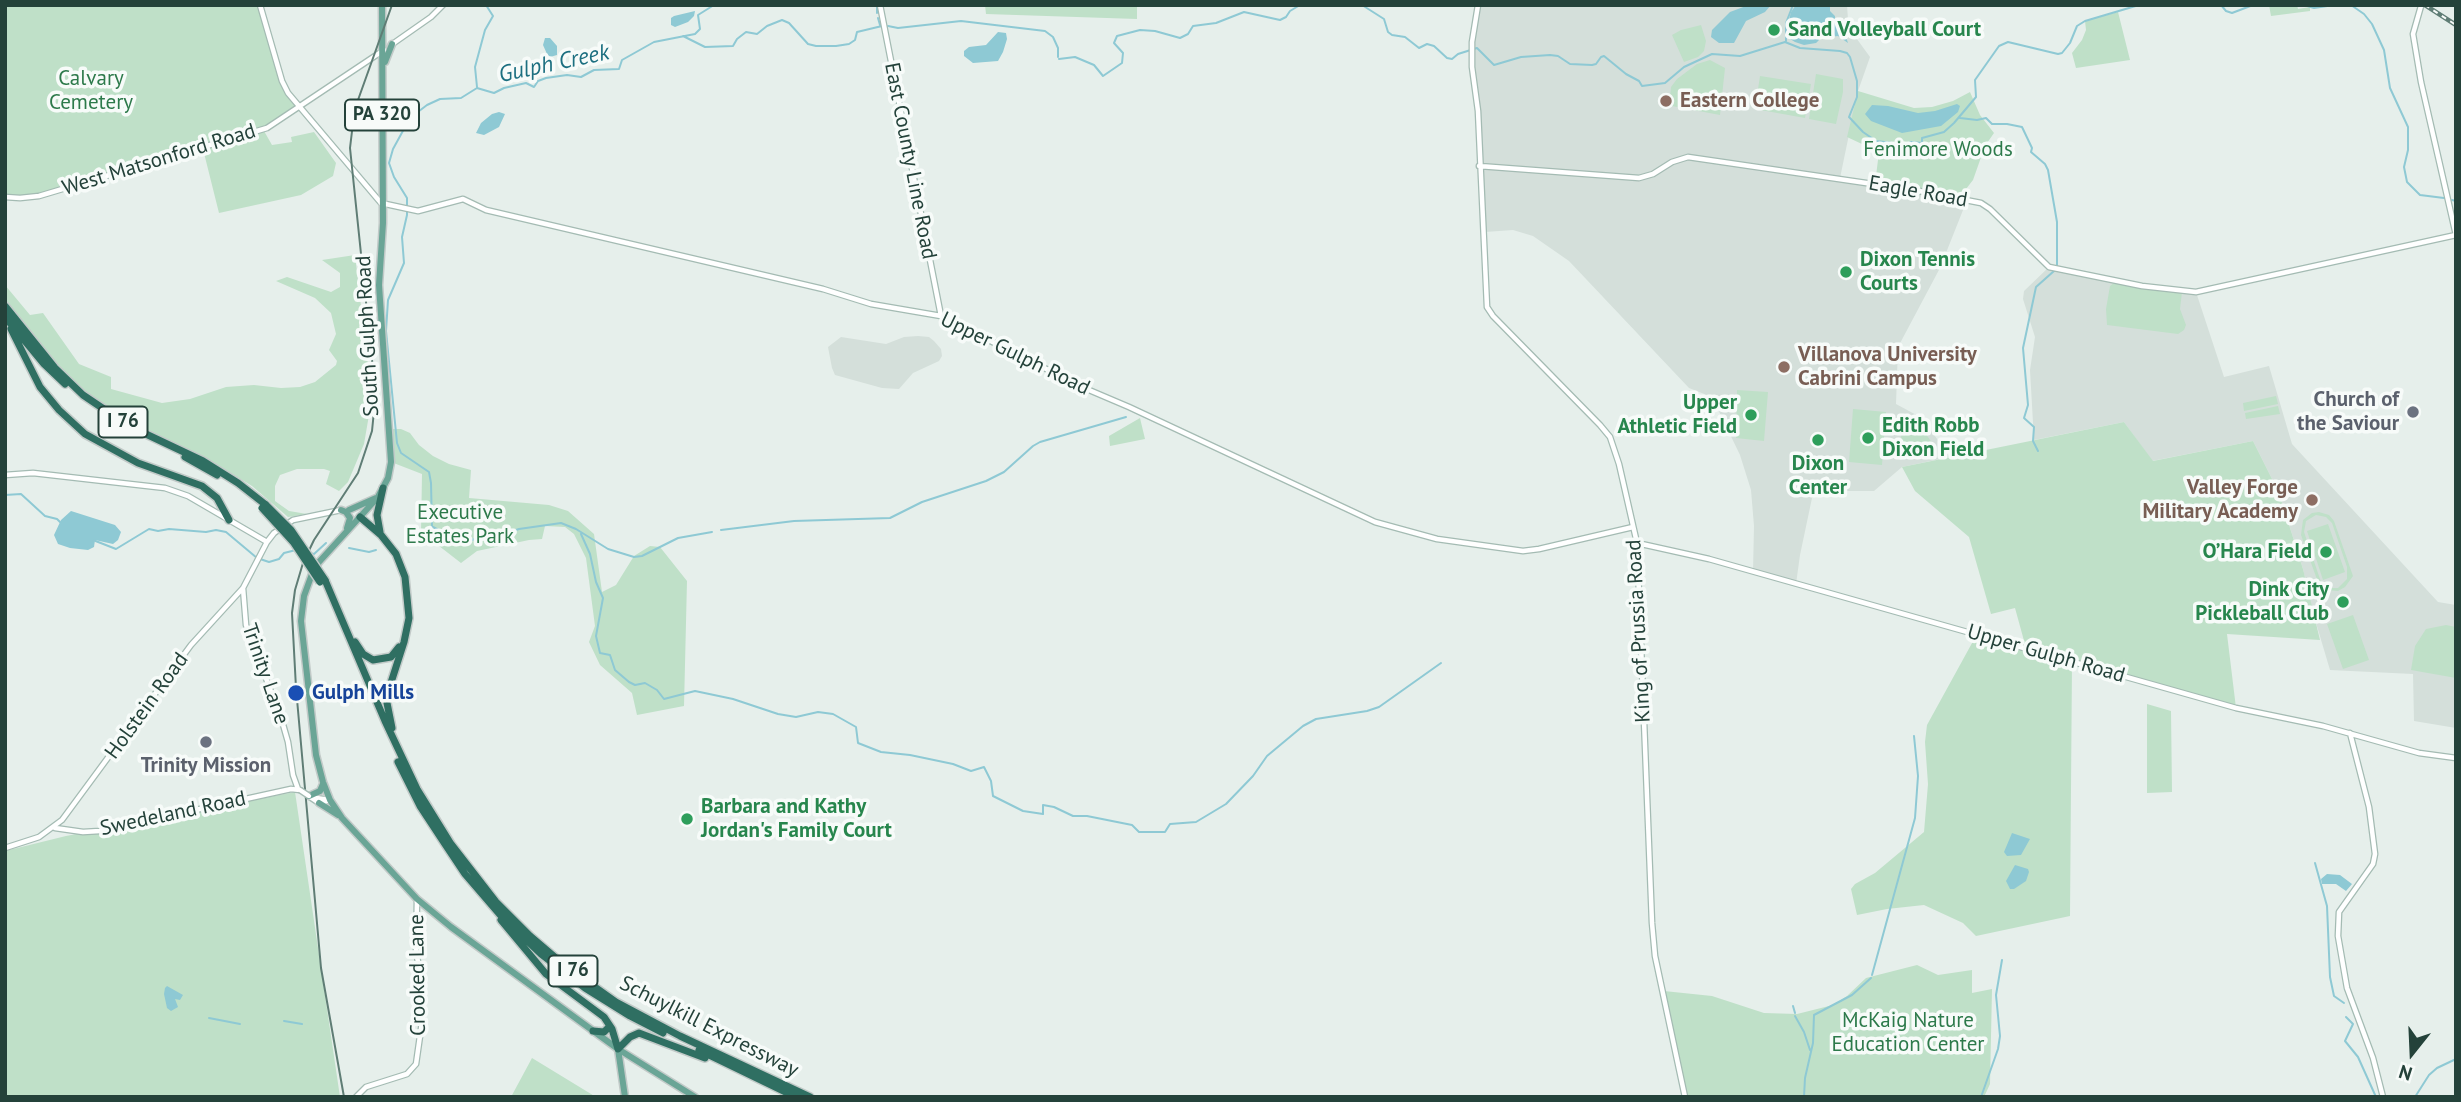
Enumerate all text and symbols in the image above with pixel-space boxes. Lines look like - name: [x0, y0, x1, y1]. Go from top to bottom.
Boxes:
- place label: Sand Volleyball Court: [1788, 17, 1981, 43]
- marker: Sand Volleyball Court: [1766, 22, 1782, 38]
- water label: Gulph Creek: [496, 39, 612, 89]
- street label: East County Line Road: [879, 61, 941, 261]
- park label: Calvary Cemetery: [49, 66, 133, 116]
- place label: Eastern College: [1680, 88, 1819, 114]
- marker: Eastern College: [1658, 93, 1674, 109]
- road number: PA 320: [345, 99, 419, 130]
- street label: West Matsonford Road: [59, 119, 259, 201]
- park label: Fenimore Woods: [1863, 137, 2013, 163]
- street label: Eagle Road: [1867, 171, 1969, 213]
- place label: Dixon Tennis Courts: [1860, 247, 1975, 297]
- street label: South Gulph Road: [351, 255, 385, 417]
- marker: Dixon Tennis Courts: [1838, 264, 1854, 280]
- street label: Upper Gulph Road: [936, 307, 1094, 401]
- place label: Villanova University Cabrini Campus: [1798, 342, 1977, 392]
- marker: Villanova University Cabrini Campus: [1776, 359, 1792, 375]
- place label: Church of the Saviour: [2297, 387, 2399, 437]
- place label: Upper Athletic Field: [1617, 390, 1737, 440]
- marker: Church of the Saviour: [2405, 404, 2421, 420]
- road number: I 76: [99, 406, 148, 438]
- marker: Upper Athletic Field: [1743, 407, 1759, 423]
- place label: Edith Robb Dixon Field: [1882, 413, 1984, 463]
- marker: Edith Robb Dixon Field: [1860, 430, 1876, 446]
- marker: Dixon Center: [1810, 432, 1826, 448]
- place label: Dixon Center: [1789, 451, 1847, 501]
- place label: Valley Forge Military Academy: [2143, 475, 2298, 525]
- marker: Valley Forge Military Academy: [2304, 492, 2320, 508]
- park label: Executive Estates Park: [406, 500, 514, 550]
- street label: King of Prussia Road: [1622, 539, 1656, 723]
- place label: O’Hara Field: [2202, 539, 2312, 565]
- marker: O’Hara Field: [2318, 544, 2334, 560]
- place label: Dink City Pickleball Club: [2195, 577, 2329, 627]
- marker: Dink City Pickleball Club: [2335, 594, 2351, 610]
- street label: Upper Gulph Road: [1964, 619, 2128, 689]
- street label: Trinity Lane: [236, 620, 294, 728]
- street label: Holstein Road: [100, 648, 194, 764]
- place label: Gulph Mills: [312, 680, 414, 706]
- marker: Gulph Mills: [286, 683, 306, 703]
- marker: Trinity Mission: [198, 734, 214, 750]
- place label: Trinity Mission: [141, 753, 271, 779]
- street label: Swedeland Road: [98, 786, 248, 842]
- place label: Barbara and Kathy Jordan's Family Court: [701, 794, 892, 844]
- marker: Barbara and Kathy Jordan's Family Court: [679, 811, 695, 827]
- street label: Crooked Lane: [404, 914, 432, 1036]
- road number: I 76: [548, 956, 598, 987]
- street label: Schuylkill Expressway: [615, 971, 803, 1083]
- park label: McKaig Nature Education Center: [1832, 1008, 1984, 1058]
- north arrow: [2377, 1018, 2447, 1088]
- text: N: [2396, 1060, 2415, 1086]

